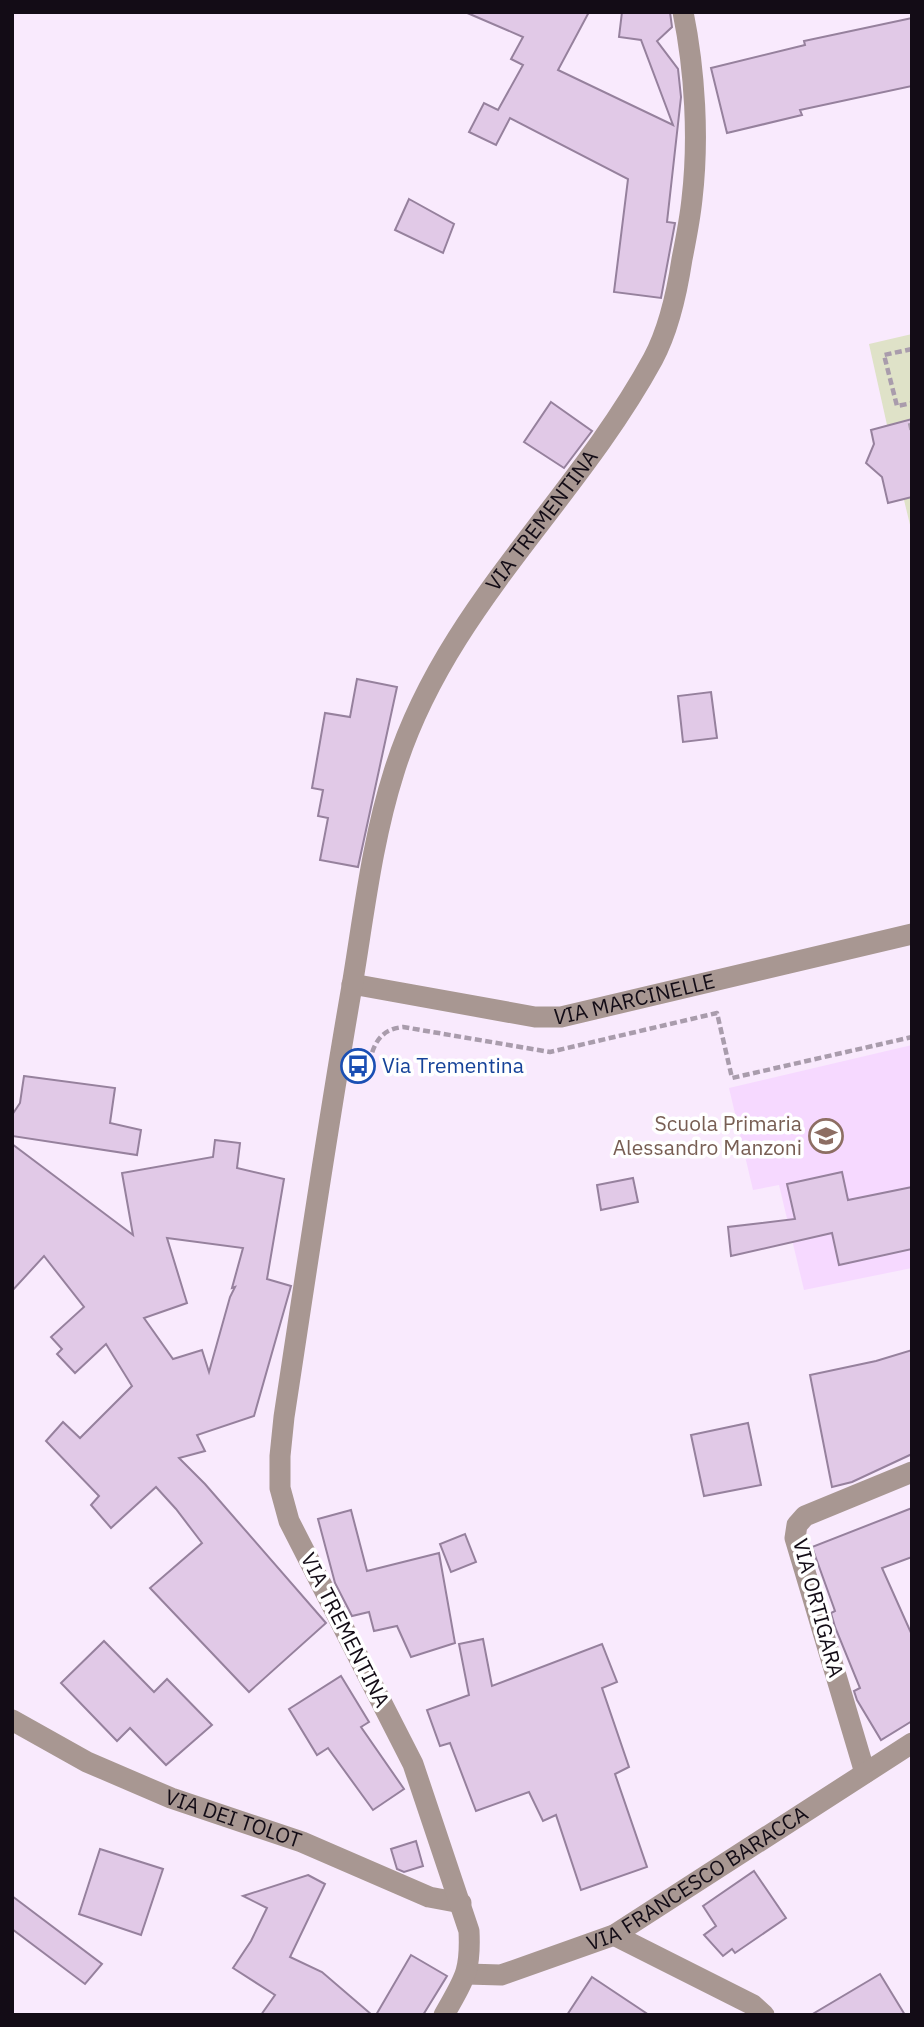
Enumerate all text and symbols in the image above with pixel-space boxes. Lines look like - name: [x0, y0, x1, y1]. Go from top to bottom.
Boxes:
- street label: VIA TREMENTINA: [479, 444, 604, 596]
- street label: VIA MARCINELLE: [553, 966, 717, 1030]
- bus stop icon: Via Trementina: [339, 1047, 377, 1085]
- place label: Via Trementina: [382, 1051, 524, 1079]
- place label: Scuola Primaria Alessandro Manzoni: [613, 1109, 802, 1161]
- school or university icon: Scuola Primaria Alessandro Manzoni: [807, 1117, 845, 1155]
- street label: VIA ORTIGARA: [787, 1535, 851, 1680]
- street label: VIA TREMENTINA: [295, 1547, 397, 1712]
- street label: VIA DEI TOLOT: [162, 1782, 305, 1854]
- street label: VIA FRANCESCO BARACCA: [583, 1799, 813, 1957]

